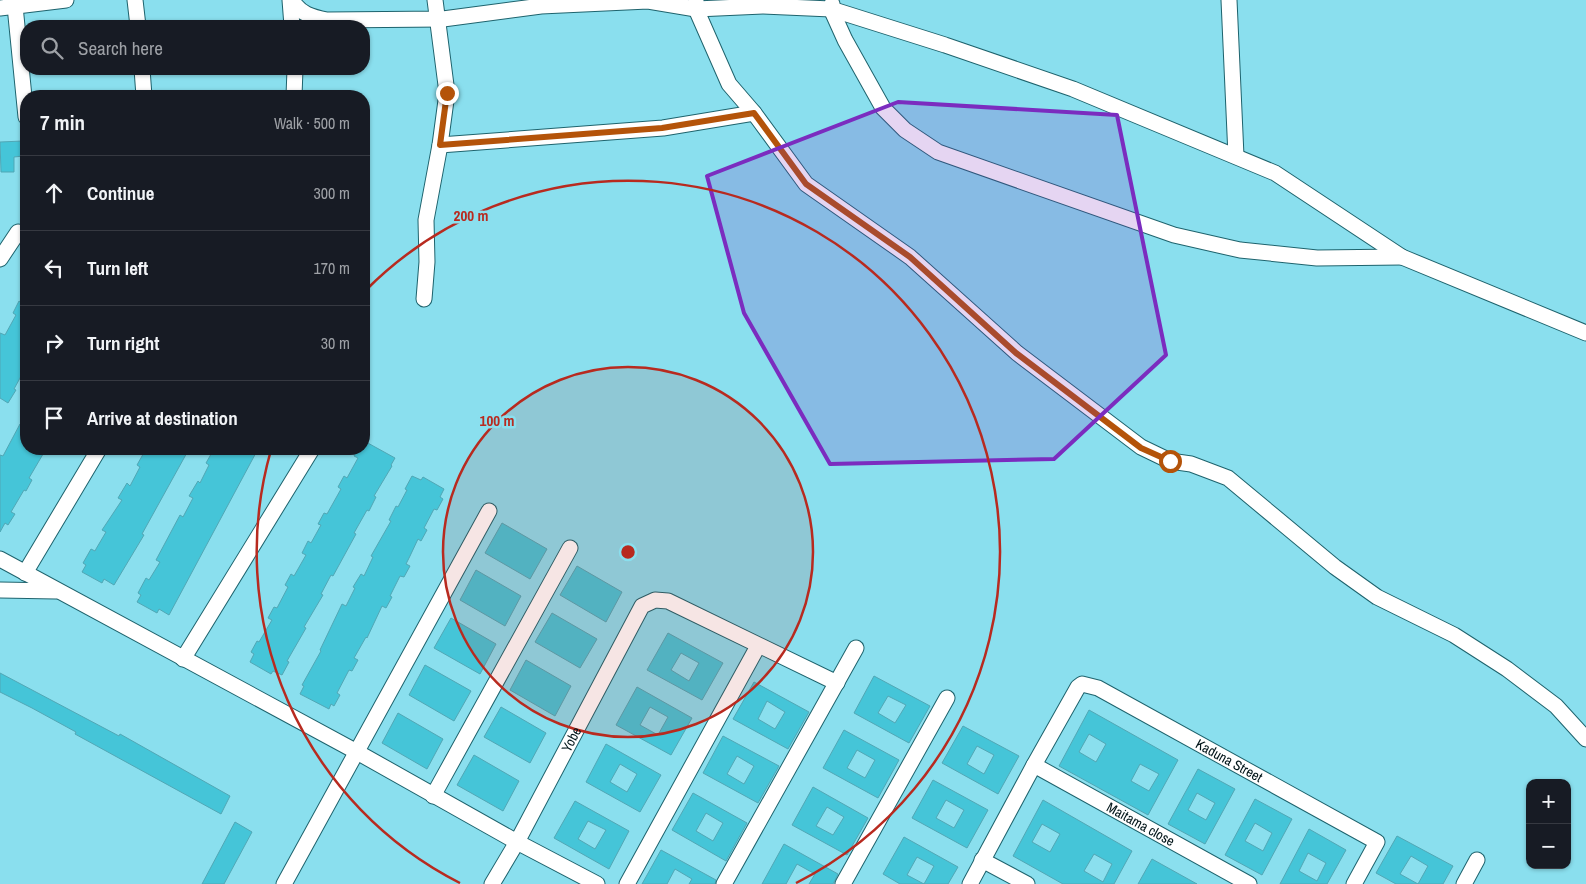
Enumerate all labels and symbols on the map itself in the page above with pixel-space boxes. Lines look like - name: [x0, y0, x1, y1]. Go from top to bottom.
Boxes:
- route end: [436, 82, 459, 105]
- text: 200 m: [454, 205, 488, 226]
- text: 100 m: [480, 410, 514, 431]
- route start: [1159, 450, 1182, 473]
- centre of rings: [619, 543, 637, 561]
- street label: Yobe: [557, 724, 585, 755]
- street label: Kaduna Street: [1193, 735, 1266, 786]
- street label: Maitama close: [1104, 798, 1178, 850]

